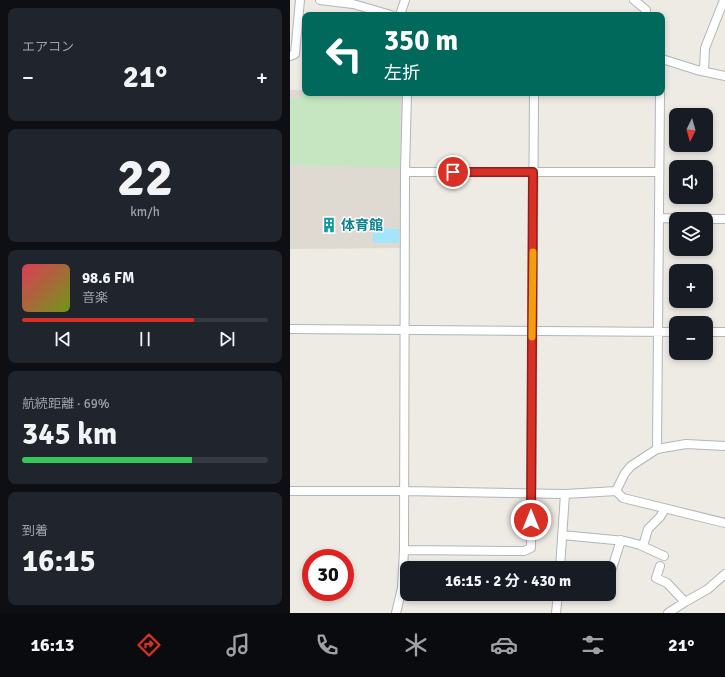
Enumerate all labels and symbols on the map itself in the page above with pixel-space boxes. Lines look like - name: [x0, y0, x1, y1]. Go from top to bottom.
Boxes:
- north arrow: [669, 108, 713, 152]
- pin: [436, 155, 470, 189]
- building icon: 体育館: [320, 216, 338, 234]
- place label: 体育館: [341, 217, 383, 234]
- position arrow: [510, 499, 552, 541]
- speed limit sign: 30: [302, 549, 354, 601]

